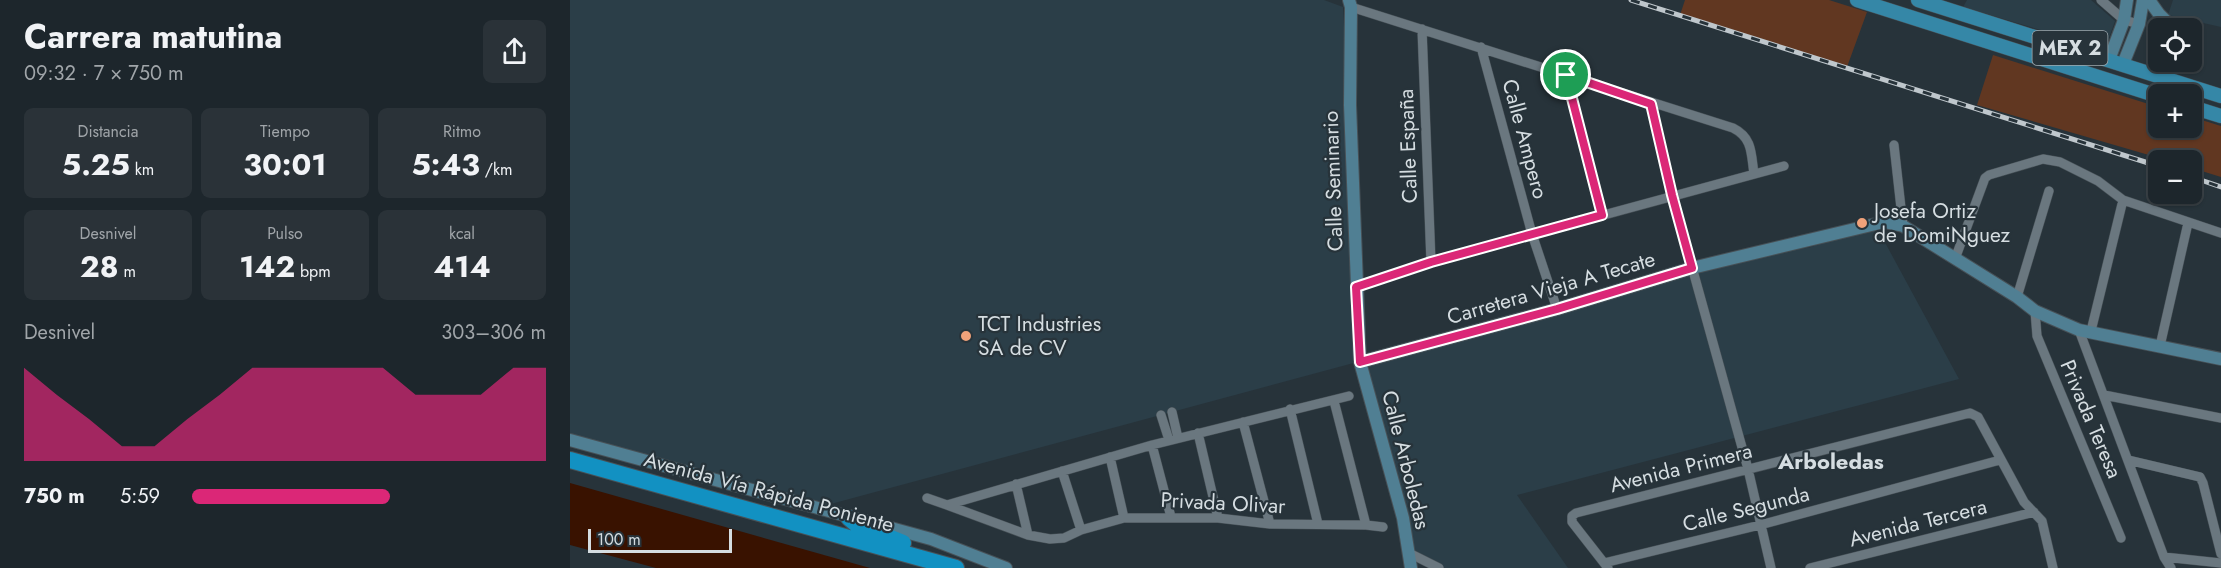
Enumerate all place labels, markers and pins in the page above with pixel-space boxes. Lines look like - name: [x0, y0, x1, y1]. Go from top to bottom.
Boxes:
- pin: [1540, 49, 1591, 100]
- place label: Josefa Ortiz de DomiNguez: [1871, 196, 2010, 250]
- marker: Josefa Ortiz de DomiNguez: [1855, 216, 1869, 230]
- place label: TCT Industries SA de CV: [978, 309, 1101, 363]
- marker: TCT Industries SA de CV: [959, 329, 973, 343]

